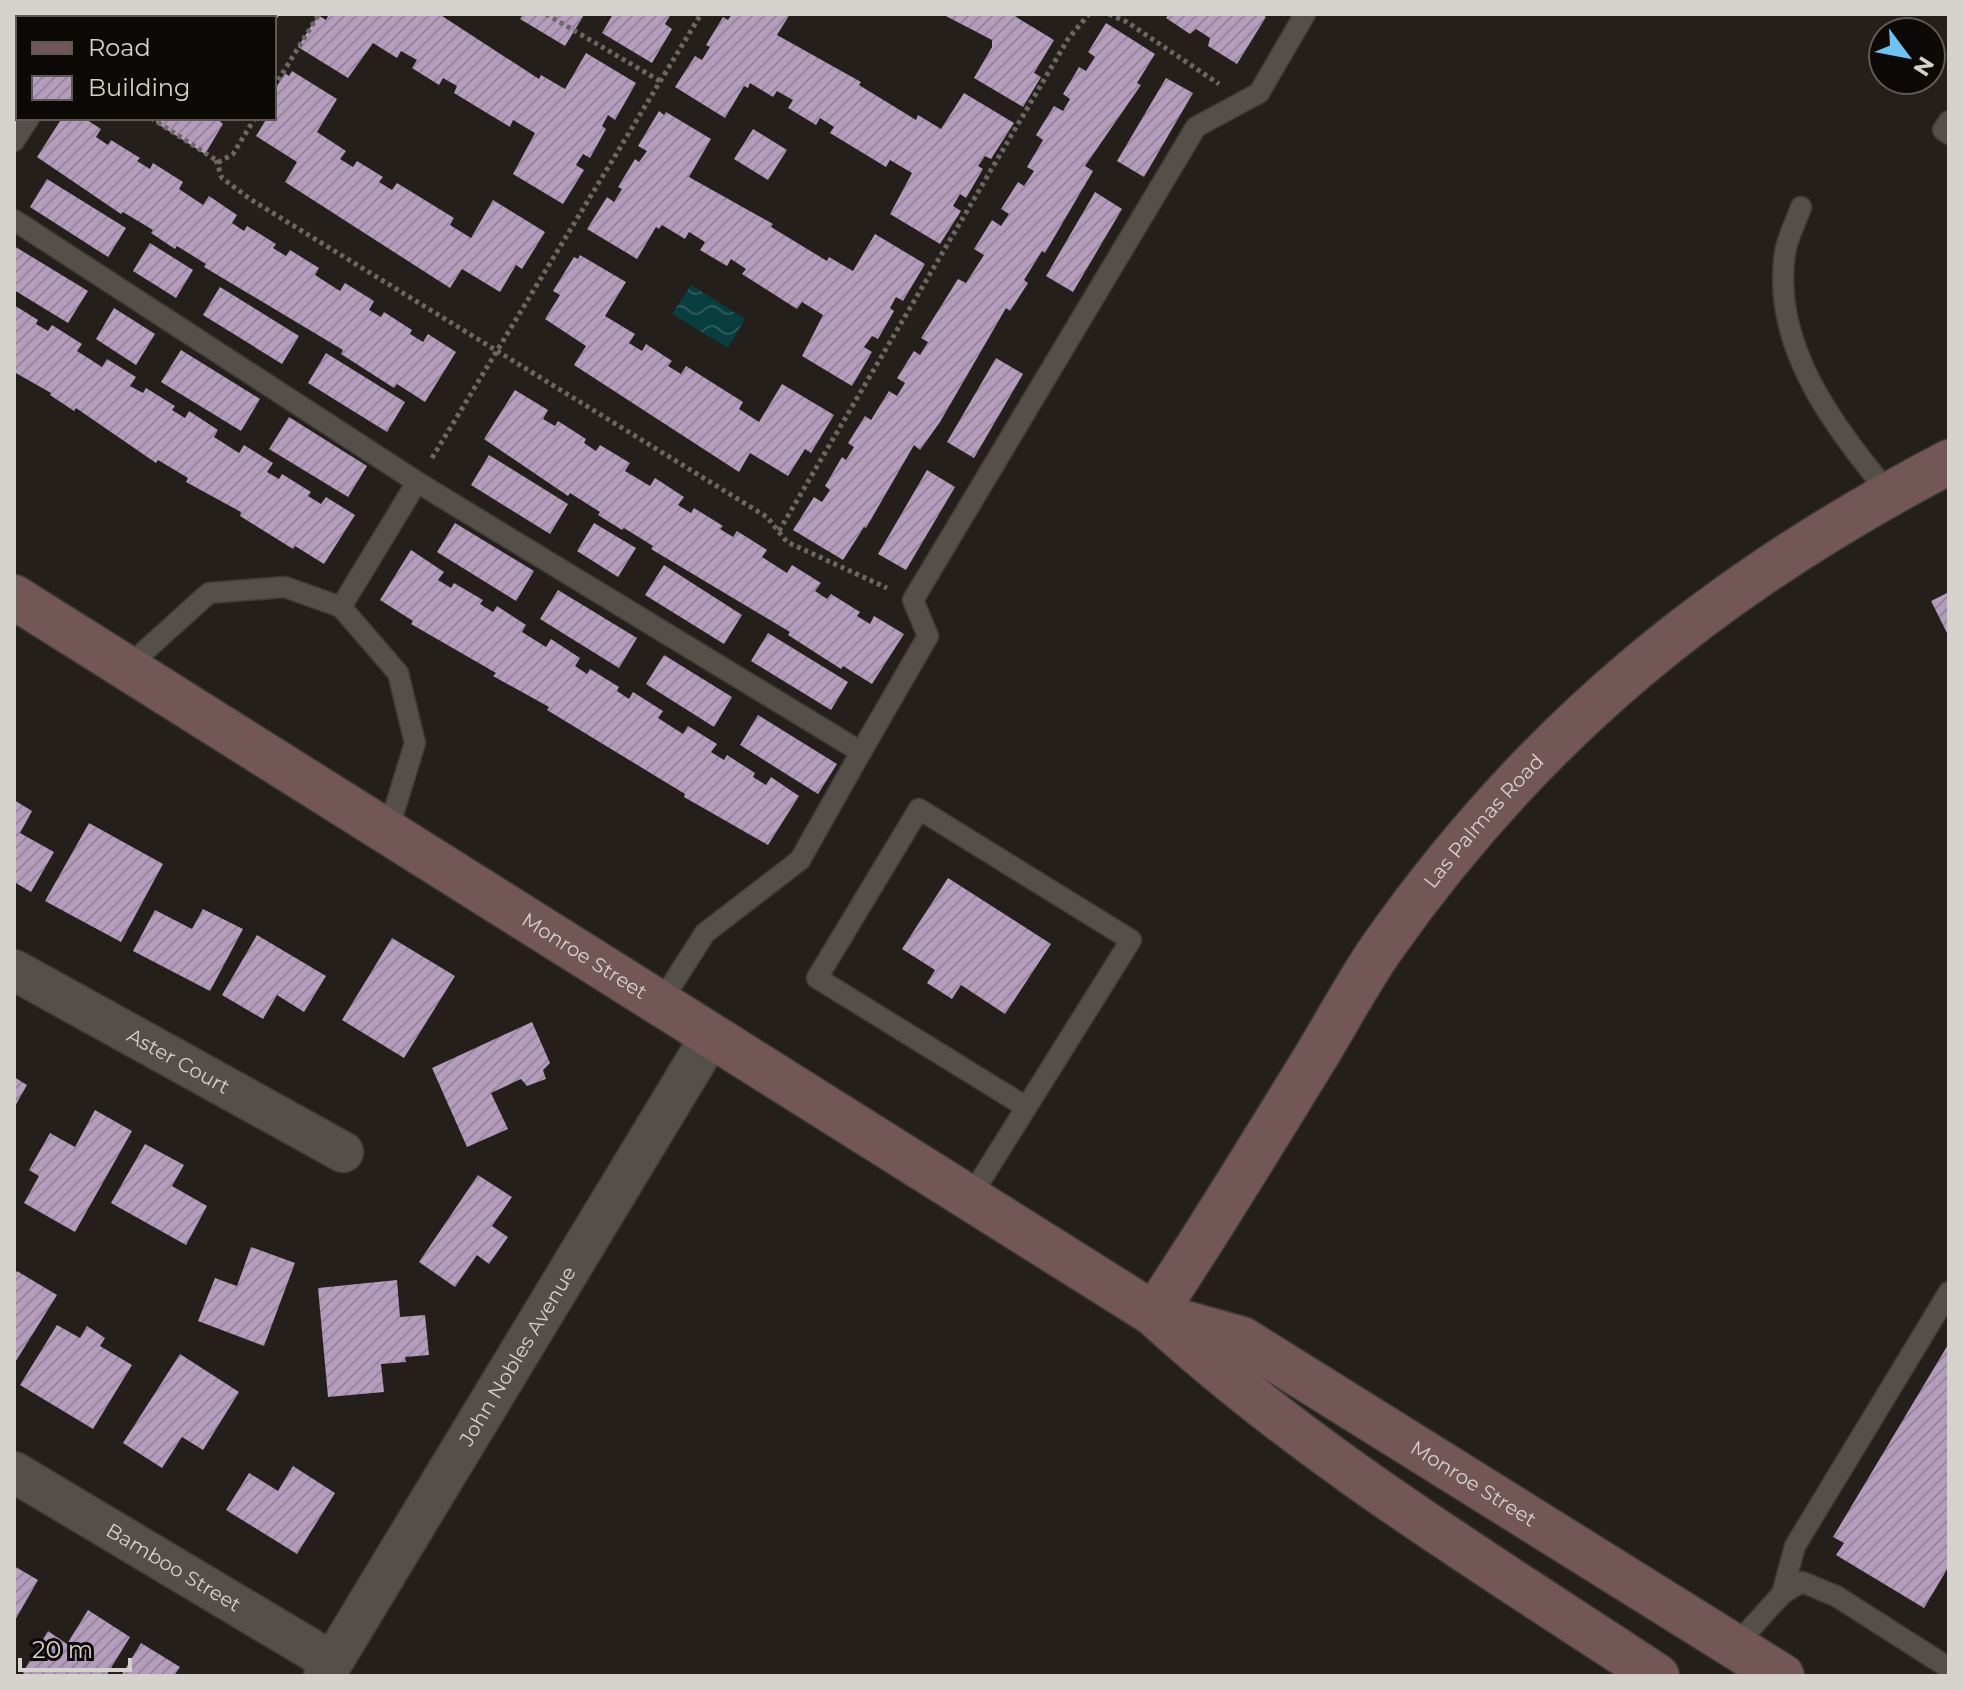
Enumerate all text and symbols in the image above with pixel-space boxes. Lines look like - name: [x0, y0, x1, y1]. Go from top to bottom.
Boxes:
- legend: [16, 16, 276, 120]
- north arrow: [1867, 16, 1947, 96]
- text: Road: [88, 33, 151, 62]
- text: N: [1907, 52, 1940, 81]
- text: Building: [88, 73, 191, 102]
- street label: Las Palmas Road: [1418, 749, 1549, 893]
- street label: Monroe Street: [517, 908, 652, 1004]
- street label: Aster Court: [123, 1023, 234, 1099]
- street label: John Nobles Avenue: [454, 1262, 581, 1451]
- street label: Monroe Street: [1406, 1435, 1541, 1532]
- street label: Bamboo Street: [102, 1518, 245, 1617]
- scale bar: [20, 1622, 130, 1672]
- text: 20 m: [32, 1635, 93, 1664]

